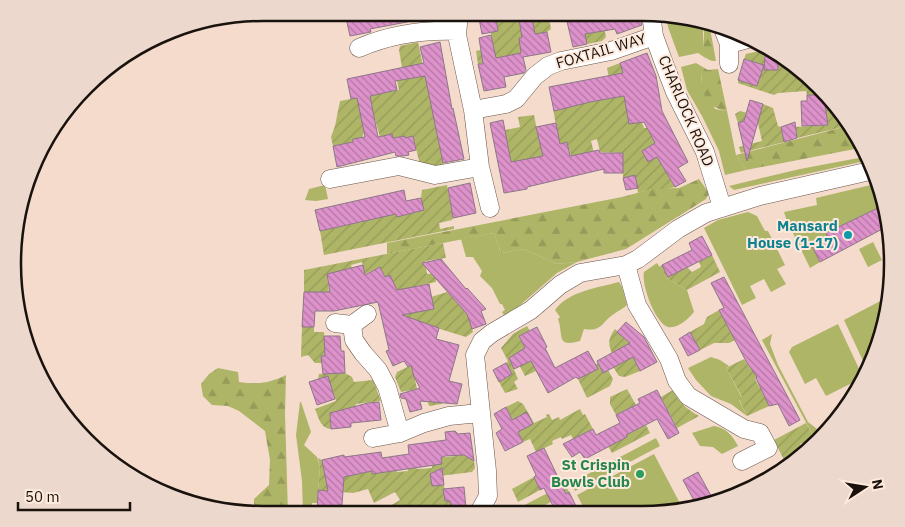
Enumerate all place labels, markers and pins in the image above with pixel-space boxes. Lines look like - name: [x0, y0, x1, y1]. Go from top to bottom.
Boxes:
- place label: Mansard House (1-17): [747, 216, 838, 252]
- marker: Mansard House (1-17): [842, 229, 854, 241]
- place label: St Crispin Bowls Club: [551, 455, 630, 491]
- marker: St Crispin Bowls Club: [634, 468, 646, 480]

